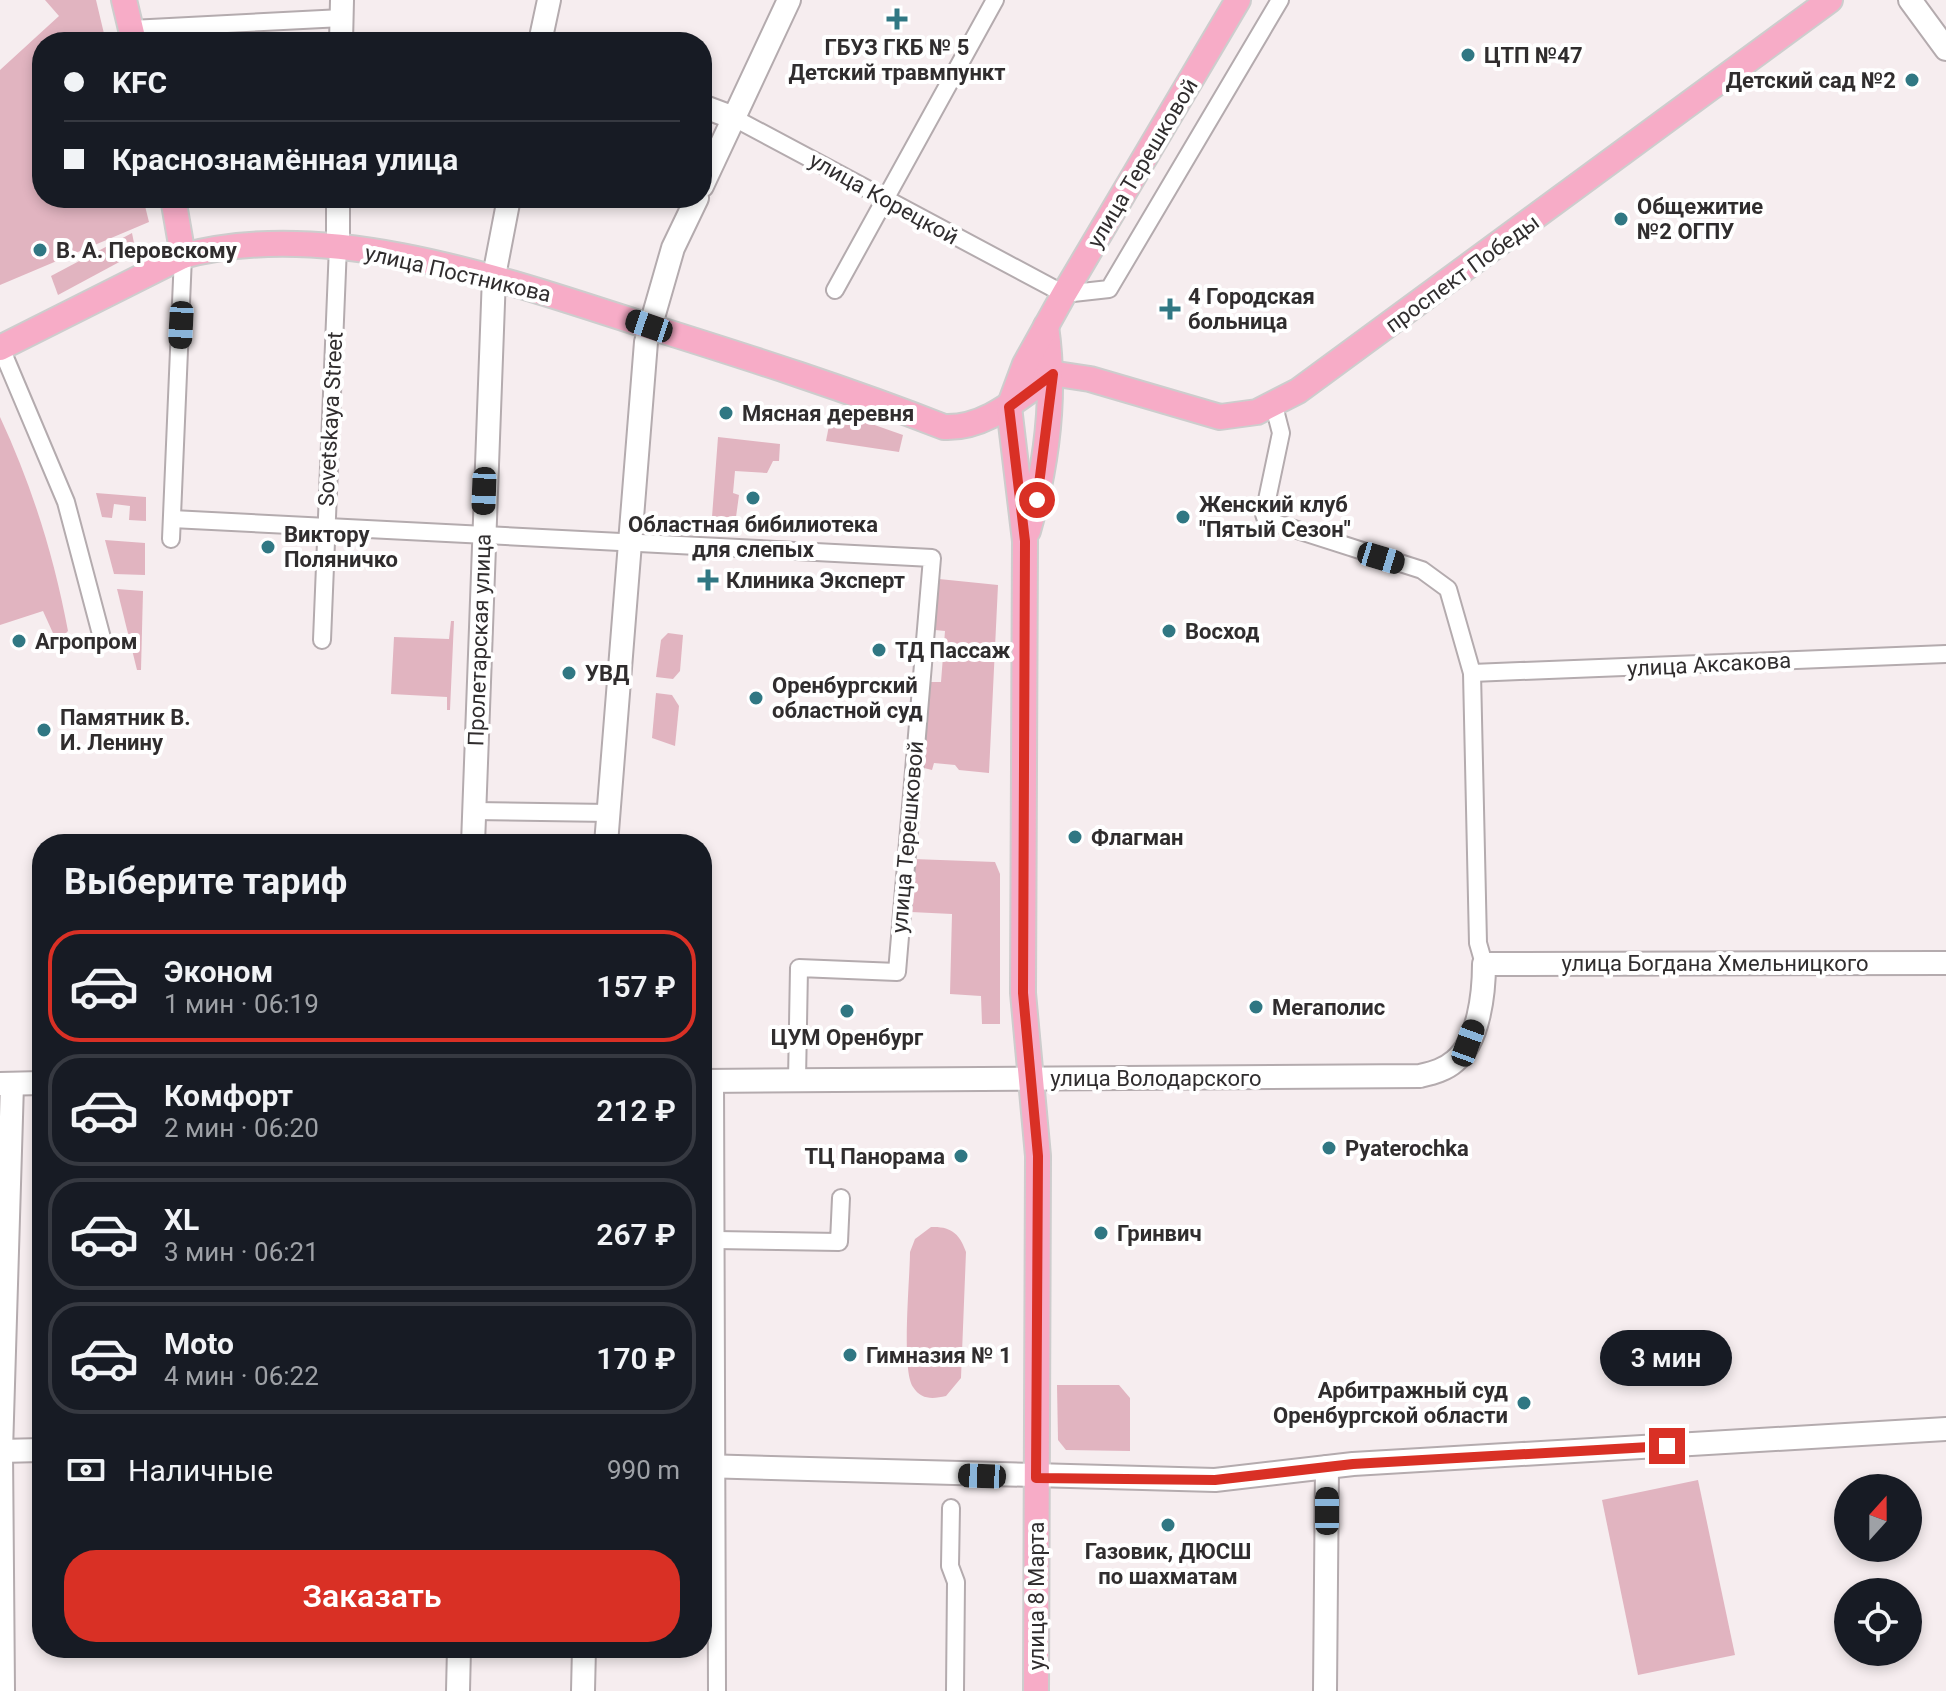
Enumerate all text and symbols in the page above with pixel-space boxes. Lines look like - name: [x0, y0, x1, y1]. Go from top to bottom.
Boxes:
- marker: ГБУЗ ГКБ № 5 Детский травмпункт: [886, 8, 908, 30]
- place label: ГБУЗ ГКБ № 5 Детский травмпункт: [789, 35, 1005, 85]
- place label: ЦТП №47: [1484, 43, 1583, 68]
- marker: ЦТП №47: [1459, 46, 1477, 64]
- text: KFC: [112, 65, 167, 100]
- place label: Детский сад №2: [1726, 68, 1896, 93]
- marker: Детский сад №2: [1903, 71, 1921, 89]
- street label: улица Терешковой: [1082, 74, 1203, 252]
- text: Краснознамённая улица: [112, 142, 458, 177]
- street label: улица Корецкой: [805, 147, 963, 250]
- place label: Общежитие №2 ОГПУ: [1637, 194, 1763, 244]
- street label: проспект Победы: [1381, 209, 1544, 338]
- marker: Общежитие №2 ОГПУ: [1612, 210, 1630, 228]
- place label: В. А. Перовскому: [56, 238, 238, 263]
- street label: улица Постникова: [362, 240, 553, 307]
- marker: В. А. Перовскому: [31, 241, 49, 259]
- place label: 4 Городская больница: [1188, 284, 1315, 334]
- marker: 4 Городская больница: [1159, 298, 1181, 320]
- car: [168, 300, 194, 350]
- car: [622, 307, 676, 345]
- street label: Sovetskaya Street: [313, 331, 348, 507]
- place label: Мясная деревня: [742, 401, 914, 426]
- marker: Мясная деревня: [717, 404, 735, 422]
- car: [471, 467, 497, 515]
- route start: [1019, 482, 1055, 518]
- marker: Областная бибилиотека для слепых: [744, 489, 762, 507]
- place label: Женский клуб "Пятый Сезон": [1199, 492, 1351, 542]
- marker: Женский клуб "Пятый Сезон": [1174, 508, 1192, 526]
- place label: Областная бибилиотека для слепых: [628, 512, 878, 562]
- place label: Виктору Поляничко: [284, 522, 398, 572]
- street label: Пролетарская улица: [463, 533, 496, 747]
- marker: Виктору Поляничко: [259, 538, 277, 556]
- car: [1355, 540, 1407, 576]
- place label: Клиника Эксперт: [726, 568, 905, 593]
- marker: Клиника Эксперт: [697, 569, 719, 591]
- place label: Восход: [1185, 619, 1259, 644]
- marker: Восход: [1160, 622, 1178, 640]
- place label: Агропром: [35, 629, 137, 654]
- marker: Агропром: [10, 632, 28, 650]
- place label: ТД Пассаж: [895, 638, 1011, 663]
- marker: ТД Пассаж: [870, 641, 888, 659]
- street label: улица Аксакова: [1626, 648, 1792, 681]
- place label: УВД: [585, 661, 630, 686]
- marker: УВД: [560, 664, 578, 682]
- place label: Оренбургский областной суд: [772, 673, 923, 723]
- marker: Оренбургский областной суд: [747, 689, 765, 707]
- place label: Памятник В. И. Ленину: [60, 705, 191, 755]
- marker: Памятник В. И. Ленину: [35, 721, 53, 739]
- street label: улица Терешковой: [887, 740, 928, 934]
- place label: Флагман: [1091, 825, 1183, 850]
- marker: Флагман: [1066, 828, 1084, 846]
- text: Выберите тариф: [64, 861, 347, 903]
- icon: car: [68, 950, 140, 1022]
- street label: улица Богдана Хмельницкого: [1562, 951, 1868, 976]
- text: Эконом: [164, 954, 273, 989]
- text: 157 ₽: [596, 969, 676, 1004]
- text: 1 мин · 06:19: [164, 989, 319, 1019]
- place label: Мегаполис: [1272, 995, 1385, 1020]
- marker: Мегаполис: [1247, 998, 1265, 1016]
- marker: ЦУМ Оренбург: [838, 1002, 856, 1020]
- car: [1449, 1016, 1487, 1070]
- place label: ЦУМ Оренбург: [771, 1025, 924, 1050]
- street label: улица Володарского: [1050, 1066, 1262, 1091]
- icon: car: [68, 1074, 140, 1146]
- text: Комфорт: [164, 1078, 293, 1113]
- text: 212 ₽: [596, 1093, 676, 1128]
- text: 2 мин · 06:20: [164, 1113, 319, 1143]
- place label: Pyaterochka: [1345, 1136, 1469, 1161]
- marker: Pyaterochka: [1320, 1139, 1338, 1157]
- place label: ТЦ Панорама: [804, 1144, 945, 1169]
- marker: ТЦ Панорама: [952, 1147, 970, 1165]
- icon: car: [68, 1198, 140, 1270]
- text: XL: [164, 1202, 199, 1237]
- text: 267 ₽: [596, 1217, 676, 1252]
- place label: Гринвич: [1117, 1221, 1202, 1246]
- marker: Гринвич: [1092, 1224, 1110, 1242]
- text: 3 мин · 06:21: [164, 1237, 319, 1267]
- icon: car: [68, 1322, 140, 1394]
- text: Moto: [164, 1326, 234, 1361]
- callout: 3 мин: [1601, 1330, 1733, 1386]
- text: 170 ₽: [596, 1341, 676, 1376]
- place label: Гимназия № 1: [866, 1343, 1012, 1368]
- text: 3 мин: [1631, 1343, 1701, 1373]
- marker: Гимназия № 1: [841, 1346, 859, 1364]
- text: 4 мин · 06:22: [164, 1361, 319, 1391]
- place label: Арбитражный суд Оренбургской области: [1273, 1378, 1508, 1428]
- marker: Арбитражный суд Оренбургской области: [1515, 1394, 1533, 1412]
- route end: [1649, 1428, 1685, 1464]
- icon: cash: [64, 1448, 108, 1492]
- text: Наличные: [128, 1453, 273, 1488]
- text: 990 m: [607, 1455, 680, 1485]
- car: [958, 1463, 1006, 1489]
- north arrow: [1834, 1474, 1922, 1562]
- map controls: [1834, 1474, 1922, 1666]
- car: [1315, 1487, 1339, 1535]
- marker: Газовик, ДЮСШ по шахматам: [1159, 1516, 1177, 1534]
- street label: улица 8 Марта: [1024, 1522, 1049, 1670]
- place label: Газовик, ДЮСШ по шахматам: [1085, 1539, 1251, 1589]
- button: Заказать: [64, 1550, 680, 1642]
- button: locate: [1834, 1578, 1922, 1666]

